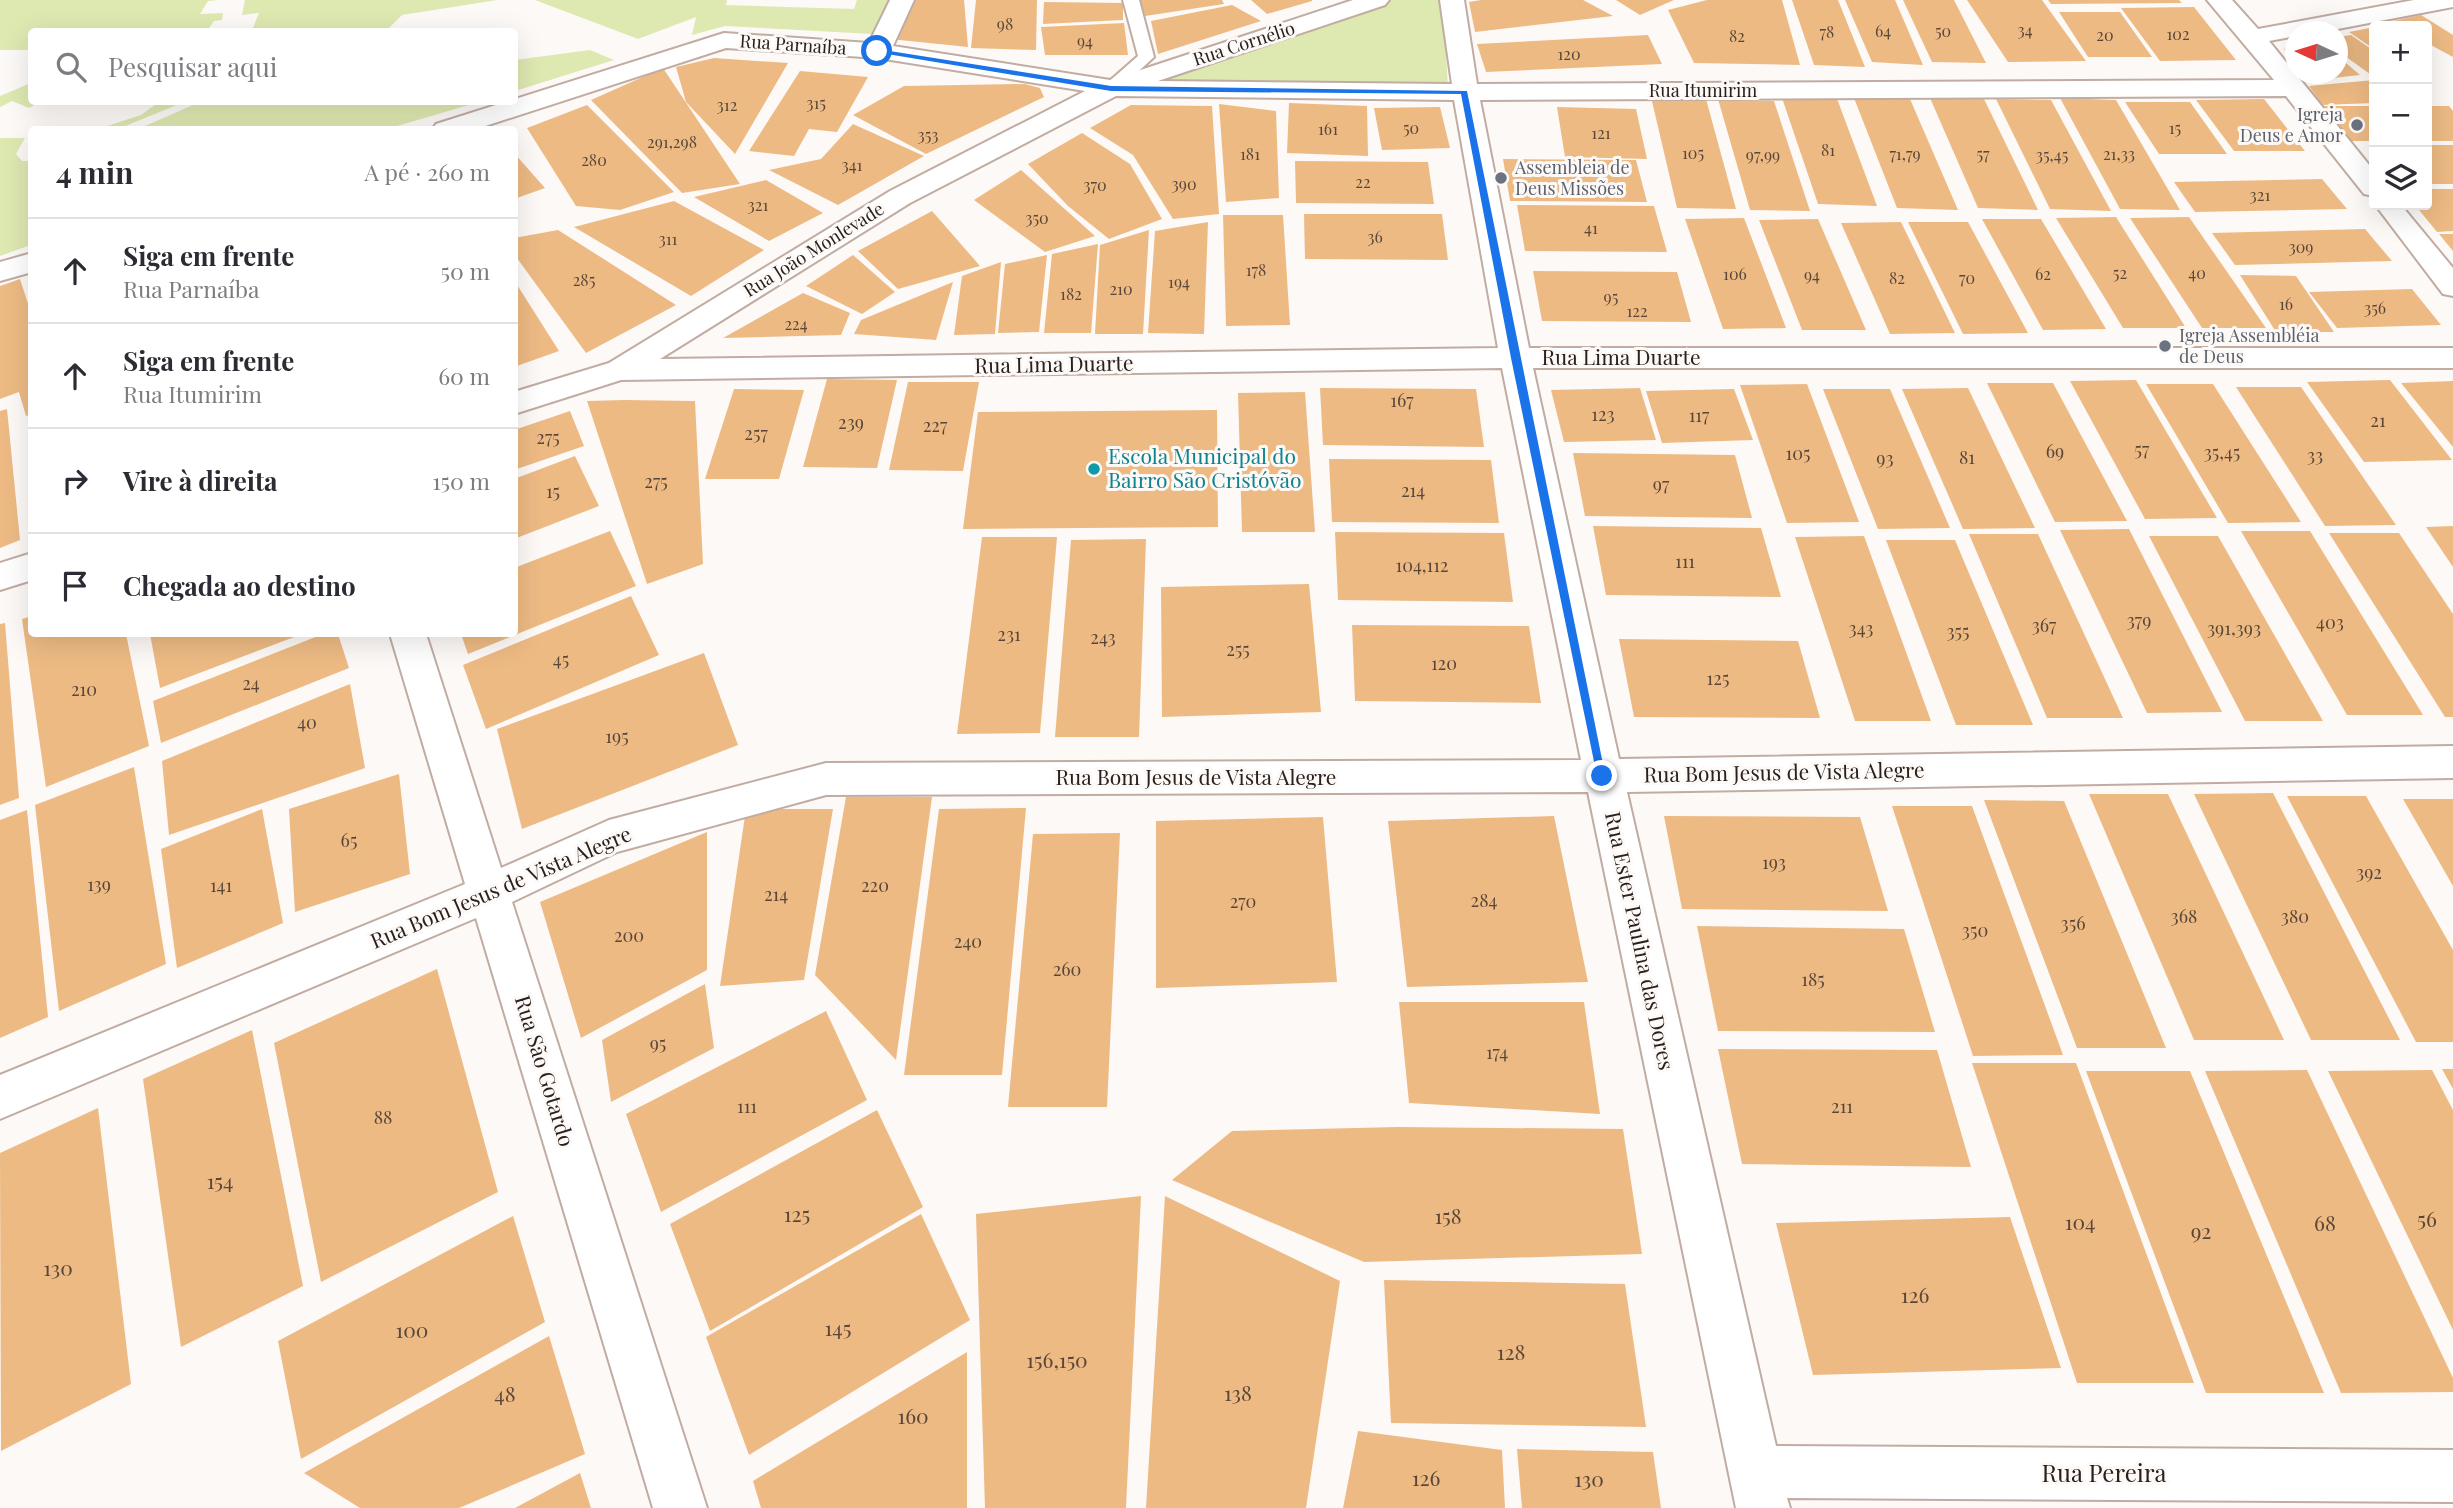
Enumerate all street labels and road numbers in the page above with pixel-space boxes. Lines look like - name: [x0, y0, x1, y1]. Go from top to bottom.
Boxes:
- street label: Rua Cornélio: [1190, 15, 1298, 71]
- street label: Rua Parnaíba: [739, 28, 847, 60]
- street label: Rua Itumirim: [1649, 78, 1757, 102]
- street label: Rua João Monlevade: [739, 196, 888, 302]
- street label: Rua Lima Duarte: [1541, 342, 1701, 370]
- street label: Rua Lima Duarte: [974, 348, 1134, 378]
- street label: Rua Bom Jesus de Vista Alegre: [1643, 755, 1925, 787]
- street label: Rua Bom Jesus de Vista Alegre: [1056, 762, 1336, 790]
- street label: Rua Ester Paulina das Dores: [1600, 809, 1682, 1072]
- street label: Rua Bom Jesus de Vista Alegre: [365, 818, 635, 954]
- street label: Rua São Gotardo: [510, 991, 582, 1149]
- street label: Rua Pereira: [2041, 1456, 2167, 1488]

